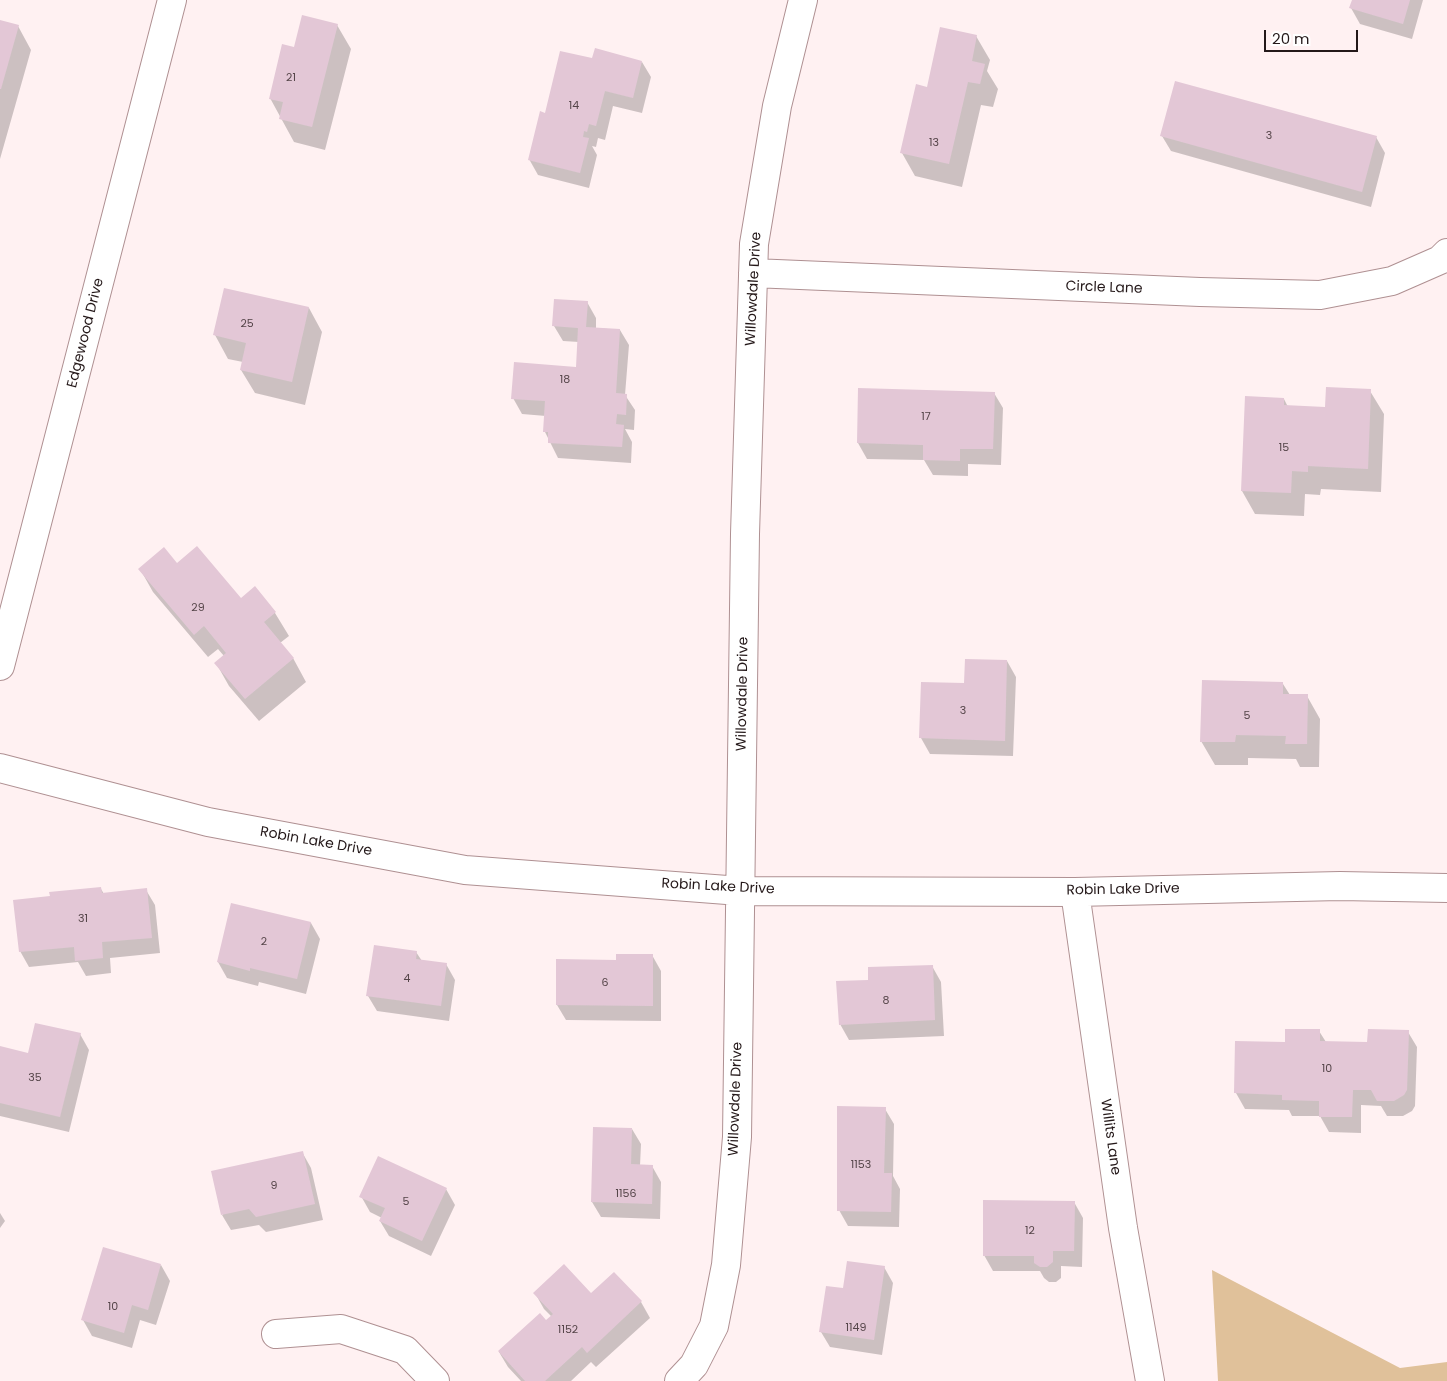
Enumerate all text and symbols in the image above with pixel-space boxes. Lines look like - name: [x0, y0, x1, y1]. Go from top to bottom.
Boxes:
- scale bar: [1267, 20, 1361, 52]
- text: 20 m: [1272, 28, 1310, 49]
- house number: 21: [286, 71, 296, 85]
- house number: 14: [569, 99, 579, 113]
- house number: 3: [1266, 129, 1272, 143]
- house number: 13: [929, 136, 939, 150]
- street label: Willowdale Drive: [743, 231, 765, 347]
- street label: Edgewood Drive: [64, 276, 108, 390]
- street label: Circle Lane: [1065, 278, 1143, 298]
- house number: 25: [240, 317, 254, 331]
- house number: 18: [560, 373, 570, 387]
- house number: 17: [921, 410, 931, 424]
- house number: 15: [1279, 441, 1289, 455]
- house number: 29: [191, 601, 205, 615]
- street label: Willowdale Drive: [734, 637, 752, 751]
- house number: 3: [960, 704, 966, 718]
- house number: 5: [1244, 709, 1250, 723]
- street label: Robin Lake Drive: [259, 824, 373, 860]
- street label: Robin Lake Drive: [661, 876, 775, 898]
- street label: Robin Lake Drive: [1066, 881, 1180, 899]
- house number: 31: [78, 912, 88, 926]
- house number: 2: [261, 935, 267, 949]
- house number: 4: [404, 972, 410, 986]
- house number: 6: [602, 976, 608, 990]
- house number: 8: [883, 994, 889, 1008]
- street label: Willowdale Drive: [726, 1042, 746, 1156]
- house number: 10: [1322, 1062, 1332, 1076]
- house number: 35: [28, 1071, 42, 1085]
- street label: Willits Lane: [1096, 1098, 1124, 1176]
- house number: 1153: [851, 1158, 871, 1172]
- house number: 9: [271, 1179, 277, 1193]
- house number: 1156: [616, 1187, 636, 1201]
- house number: 5: [403, 1195, 409, 1209]
- house number: 12: [1025, 1224, 1035, 1238]
- house number: 10: [108, 1300, 118, 1314]
- house number: 1149: [846, 1321, 866, 1335]
- house number: 1152: [558, 1323, 578, 1337]

